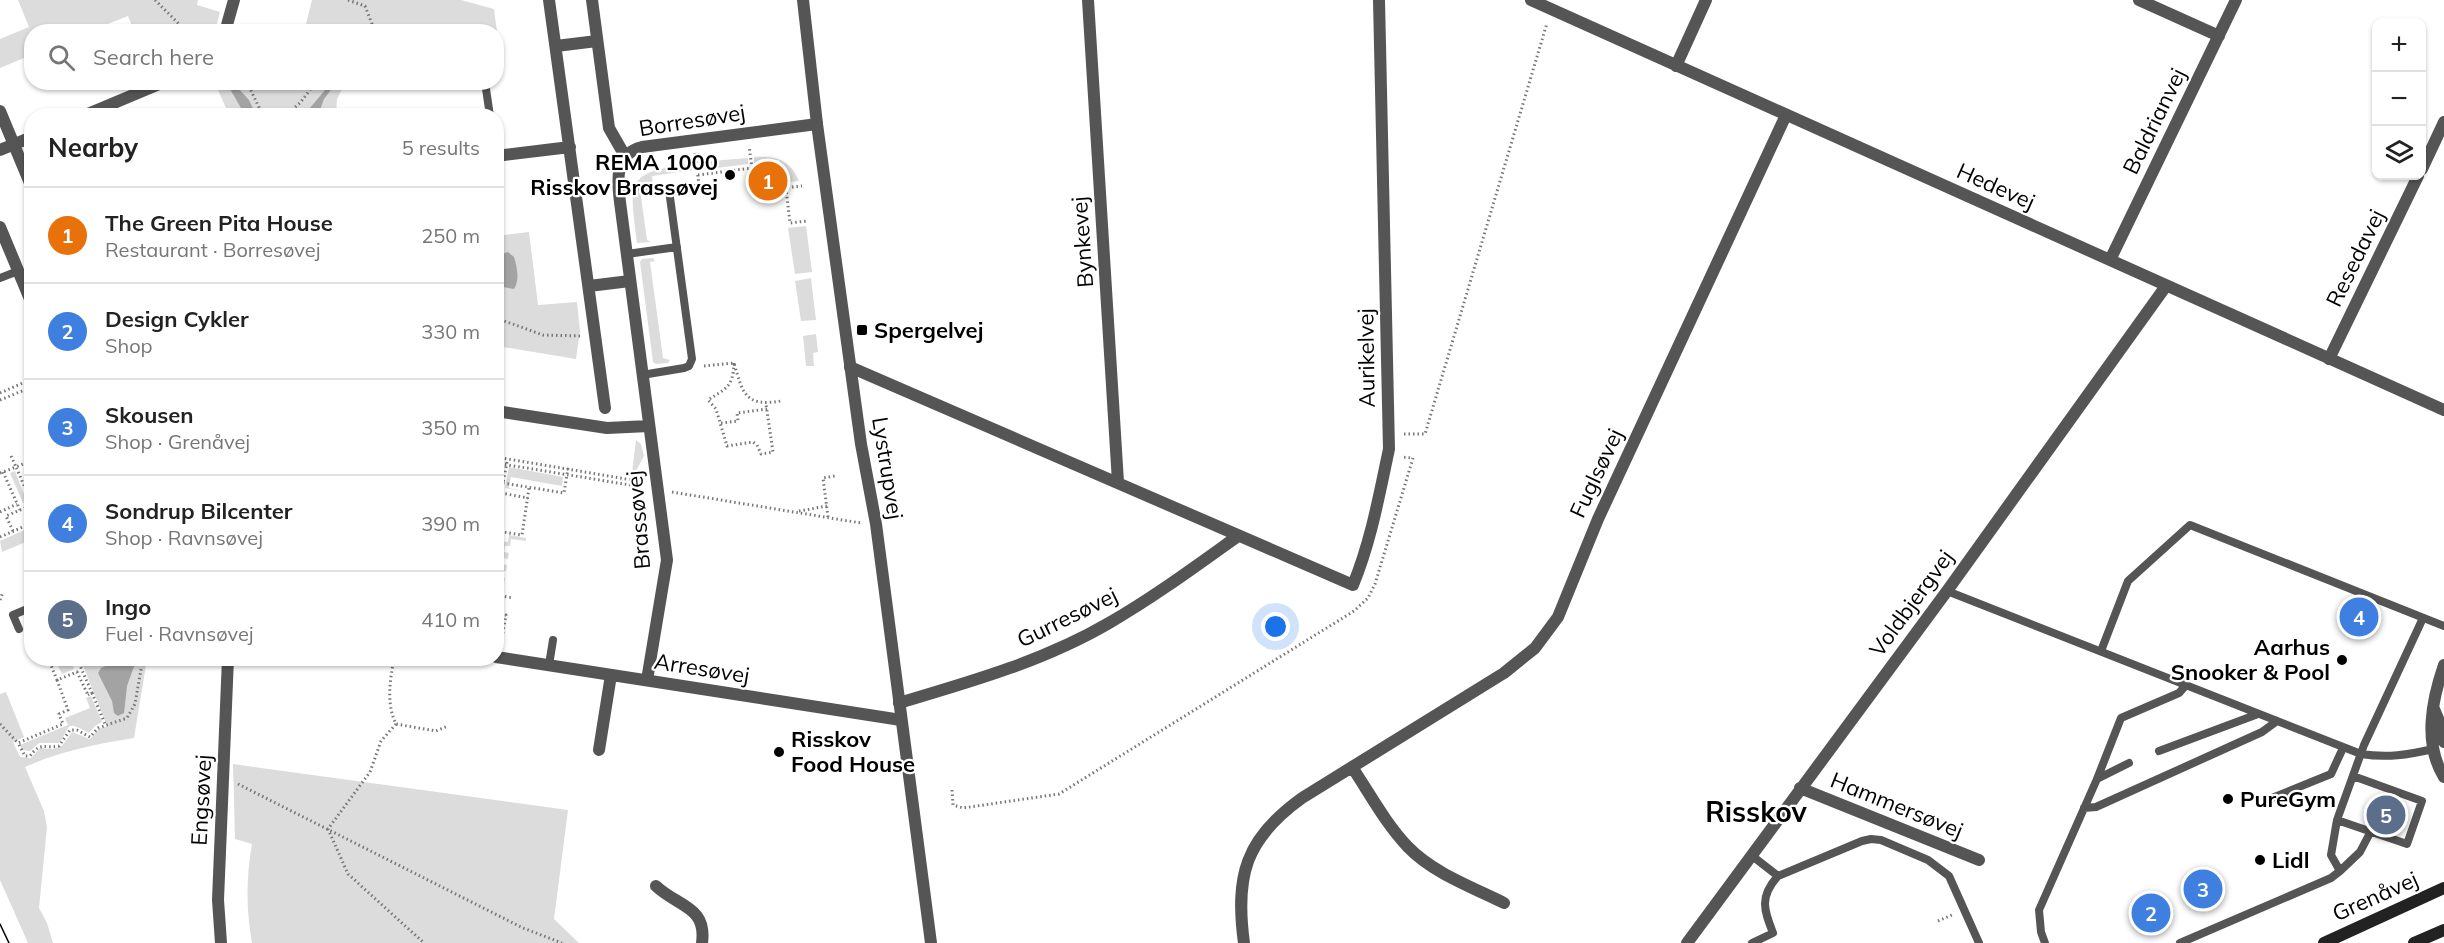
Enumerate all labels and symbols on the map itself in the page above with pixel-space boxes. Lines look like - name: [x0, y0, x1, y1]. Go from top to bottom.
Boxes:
- street label: Baldrianvej: [2116, 63, 2192, 179]
- street label: Borresøvej: [637, 98, 747, 142]
- place label: REMA 1000 Risskov Brassøvej: [530, 148, 718, 201]
- street label: Hedevej: [1953, 156, 2039, 216]
- pin: 1: [748, 158, 788, 204]
- marker: REMA 1000 Risskov Brassøvej: [723, 168, 737, 182]
- street label: Bynkevej: [1065, 196, 1099, 288]
- street label: Resedavej: [2319, 205, 2391, 311]
- street label: Aurikelvej: [1351, 308, 1381, 408]
- place label: Spergelvej: [874, 316, 983, 344]
- marker: Spergelvej: [855, 323, 869, 337]
- street label: Lystrupvej: [866, 415, 910, 521]
- street label: Fuglsøvej: [1563, 424, 1629, 522]
- street label: Brassøvej: [620, 469, 656, 571]
- street label: Voldbjergvej: [1863, 544, 1959, 662]
- street label: Gurresøvej: [1012, 581, 1122, 653]
- pin: 4: [2340, 594, 2378, 640]
- your location: [1261, 612, 1290, 641]
- place label: Aarhus Snooker & Pool: [2171, 633, 2330, 686]
- street label: Arresøvej: [652, 647, 752, 689]
- marker: Aarhus Snooker & Pool: [2335, 653, 2349, 667]
- place label: Risskov Food House: [791, 725, 915, 778]
- marker: Risskov Food House: [772, 745, 786, 759]
- street label: Engsøvej: [185, 754, 217, 846]
- street label: Hammersøvej: [1827, 766, 1967, 844]
- place label: PureGym: [2240, 785, 2336, 813]
- marker: PureGym: [2221, 792, 2235, 806]
- pin: 5: [2366, 792, 2406, 838]
- district label: Risskov: [1705, 794, 1808, 829]
- place label: Lidl: [2272, 846, 2309, 874]
- marker: Lidl: [2253, 853, 2267, 867]
- street label: Grenåvej: [2328, 865, 2422, 927]
- pin: 3: [2184, 866, 2222, 912]
- pin: 2: [2132, 890, 2170, 936]

